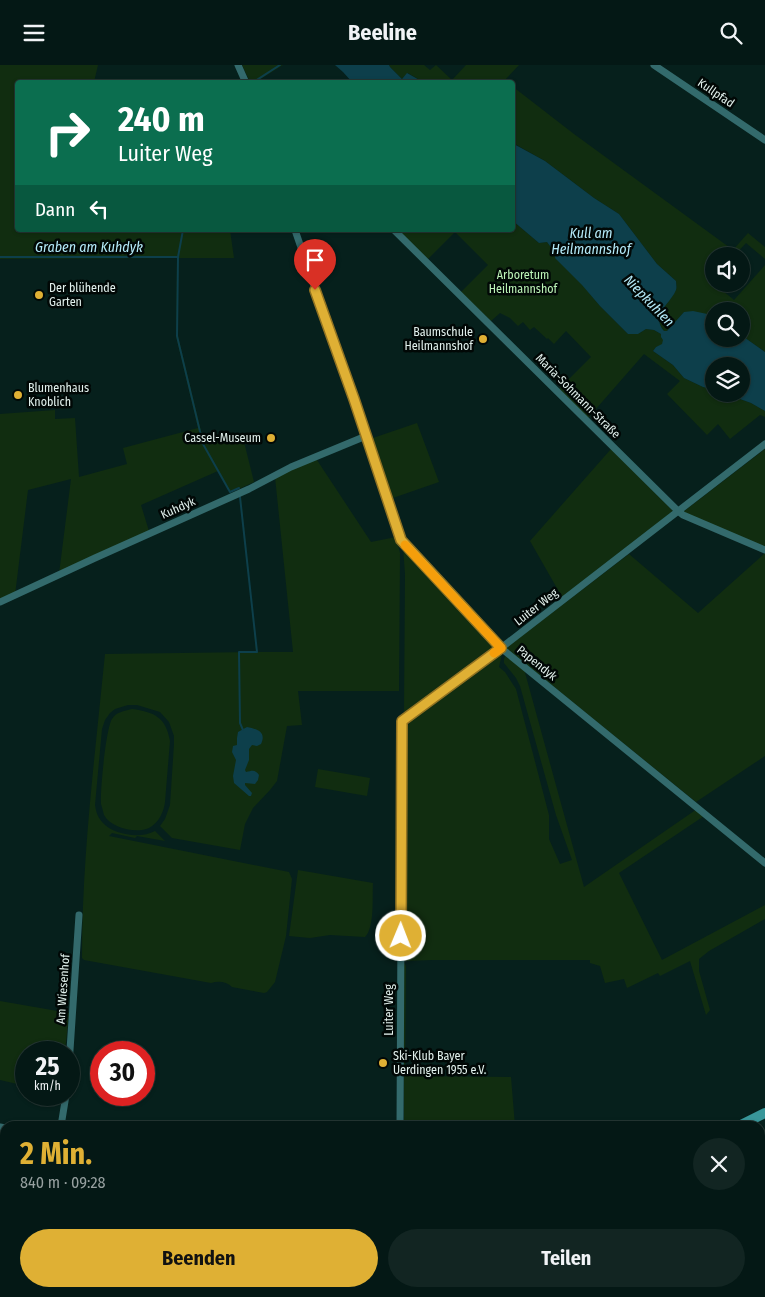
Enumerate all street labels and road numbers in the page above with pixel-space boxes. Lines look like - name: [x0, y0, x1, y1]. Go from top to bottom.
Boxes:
- street label: Kullpfad: [695, 76, 737, 110]
- street label: Maria-Sohmann-Straße: [533, 351, 623, 441]
- street label: Kuhdyk: [159, 494, 198, 522]
- street label: Luiter Weg: [511, 585, 561, 628]
- street label: Papendyk: [514, 643, 560, 684]
- street label: Am Wiesenhof: [54, 952, 73, 1024]
- street label: Luiter Weg: [382, 984, 396, 1036]

